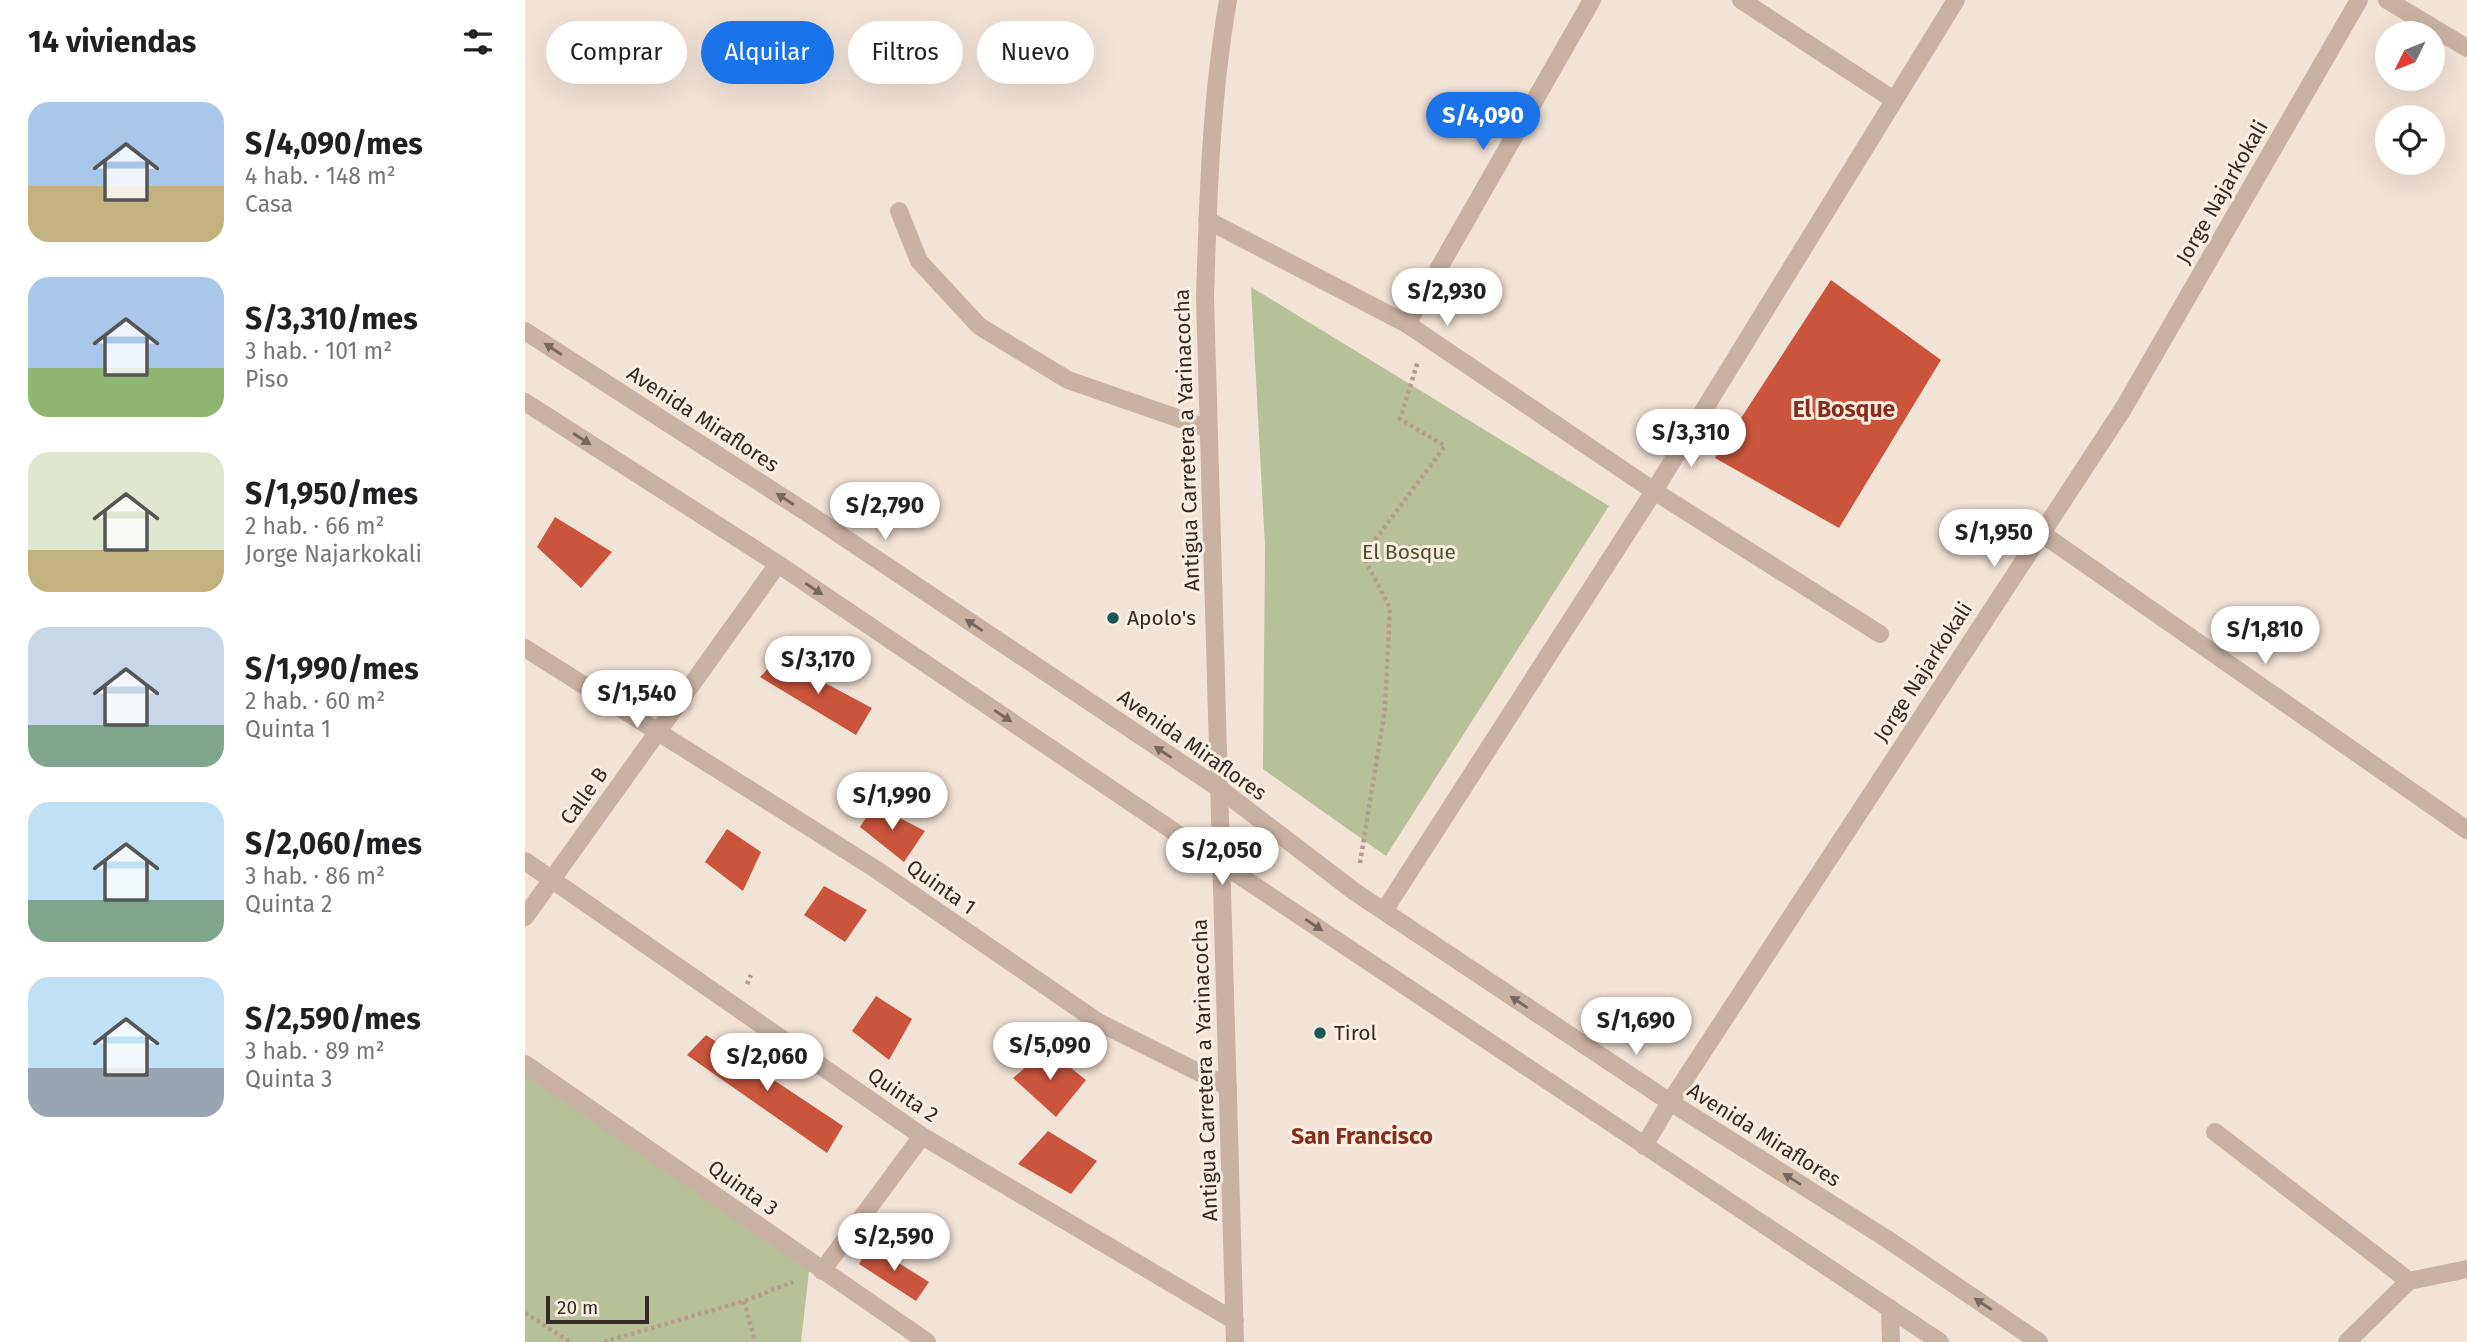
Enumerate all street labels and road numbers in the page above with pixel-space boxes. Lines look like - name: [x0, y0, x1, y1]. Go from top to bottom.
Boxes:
- street label: Jorge Najarkokali: [2170, 116, 2274, 268]
- street label: Antigua Carretera a Yarinacocha: [1169, 288, 1205, 592]
- street label: Avenida Miraflores: [622, 360, 784, 478]
- street label: Jorge Najarkokali: [1868, 597, 1978, 747]
- street label: Avenida Miraflores: [1113, 684, 1272, 806]
- street label: Calle B: [554, 762, 614, 830]
- street label: Quinta 1: [901, 854, 981, 920]
- street label: Antigua Carretera a Yarinacocha: [1187, 918, 1223, 1222]
- street label: Quinta 2: [863, 1062, 943, 1128]
- street label: Avenida Miraflores: [1683, 1077, 1846, 1193]
- street label: Quinta 3: [703, 1154, 783, 1222]

